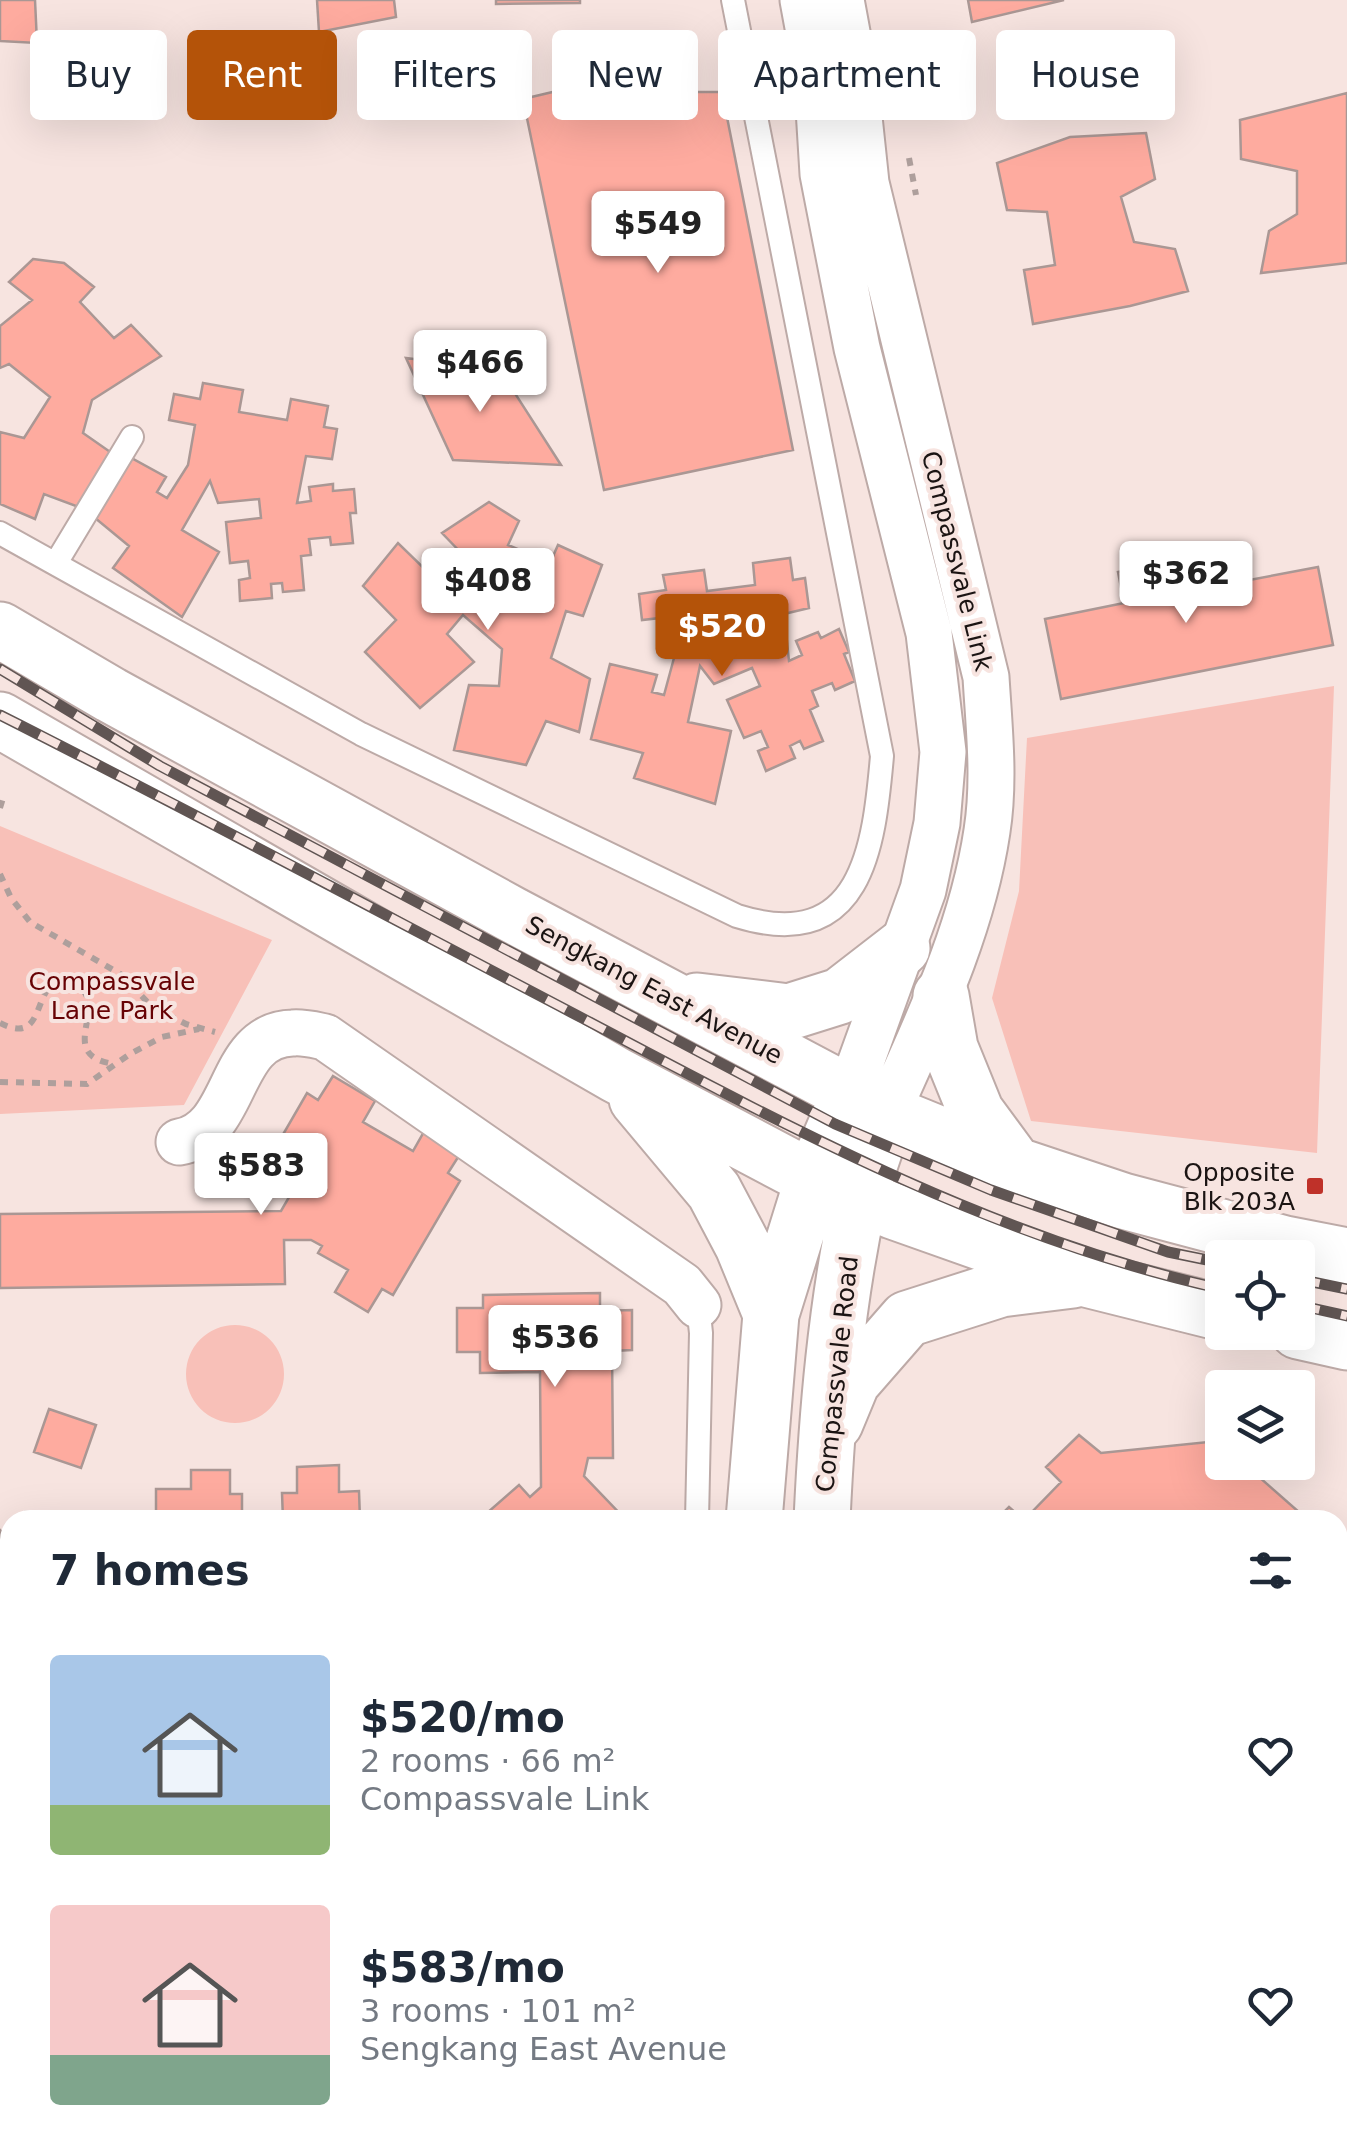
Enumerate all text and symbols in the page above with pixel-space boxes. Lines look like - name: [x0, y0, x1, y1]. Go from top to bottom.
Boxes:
- chip: Buy: [30, 30, 167, 120]
- chip: Rent: [187, 30, 337, 120]
- chip: Filters: [357, 30, 532, 120]
- chip: New: [552, 30, 698, 120]
- chip: Apartment: [718, 30, 976, 120]
- chip: House: [996, 30, 1175, 120]
- pin: $549: [599, 191, 717, 276]
- text: $549: [613, 204, 703, 242]
- pin: $466: [421, 330, 539, 415]
- text: $466: [435, 343, 525, 381]
- street label: Compassvale Link: [916, 448, 999, 675]
- pin: $362: [1127, 541, 1245, 626]
- pin: $408: [429, 548, 547, 633]
- text: $362: [1141, 554, 1231, 592]
- text: $408: [443, 561, 533, 599]
- pin: $520: [663, 594, 781, 679]
- text: $520: [677, 607, 767, 645]
- street label: Sengkang East Avenue: [521, 910, 787, 1070]
- park label: Compassvale Lane Park: [29, 967, 195, 1025]
- pin: $583: [202, 1133, 320, 1218]
- text: $583: [216, 1146, 306, 1184]
- place label: Opposite Blk 203A: [1183, 1158, 1295, 1216]
- marker: Opposite Blk 203A: [1304, 1175, 1326, 1197]
- map controls: [1205, 1240, 1315, 1480]
- button: locate: [1205, 1240, 1315, 1350]
- street label: Compassvale Road: [810, 1254, 864, 1494]
- pin: $536: [496, 1305, 614, 1390]
- text: $536: [510, 1318, 600, 1356]
- button: layers: [1205, 1370, 1315, 1480]
- icon: filters: [1243, 1543, 1298, 1598]
- text: 7 homes: [50, 1546, 250, 1595]
- text: $520/mo: [360, 1693, 565, 1742]
- icon: home: [130, 1695, 250, 1815]
- icon: heart: [1243, 1728, 1298, 1783]
- text: 2 rooms · 66 m²: [360, 1742, 615, 1780]
- text: Compassvale Link: [360, 1780, 649, 1818]
- text: $583/mo: [360, 1943, 565, 1992]
- icon: home: [130, 1945, 250, 2065]
- icon: heart: [1243, 1978, 1298, 2033]
- text: 3 rooms · 101 m²: [360, 1992, 636, 2030]
- text: Sengkang East Avenue: [360, 2030, 727, 2068]

